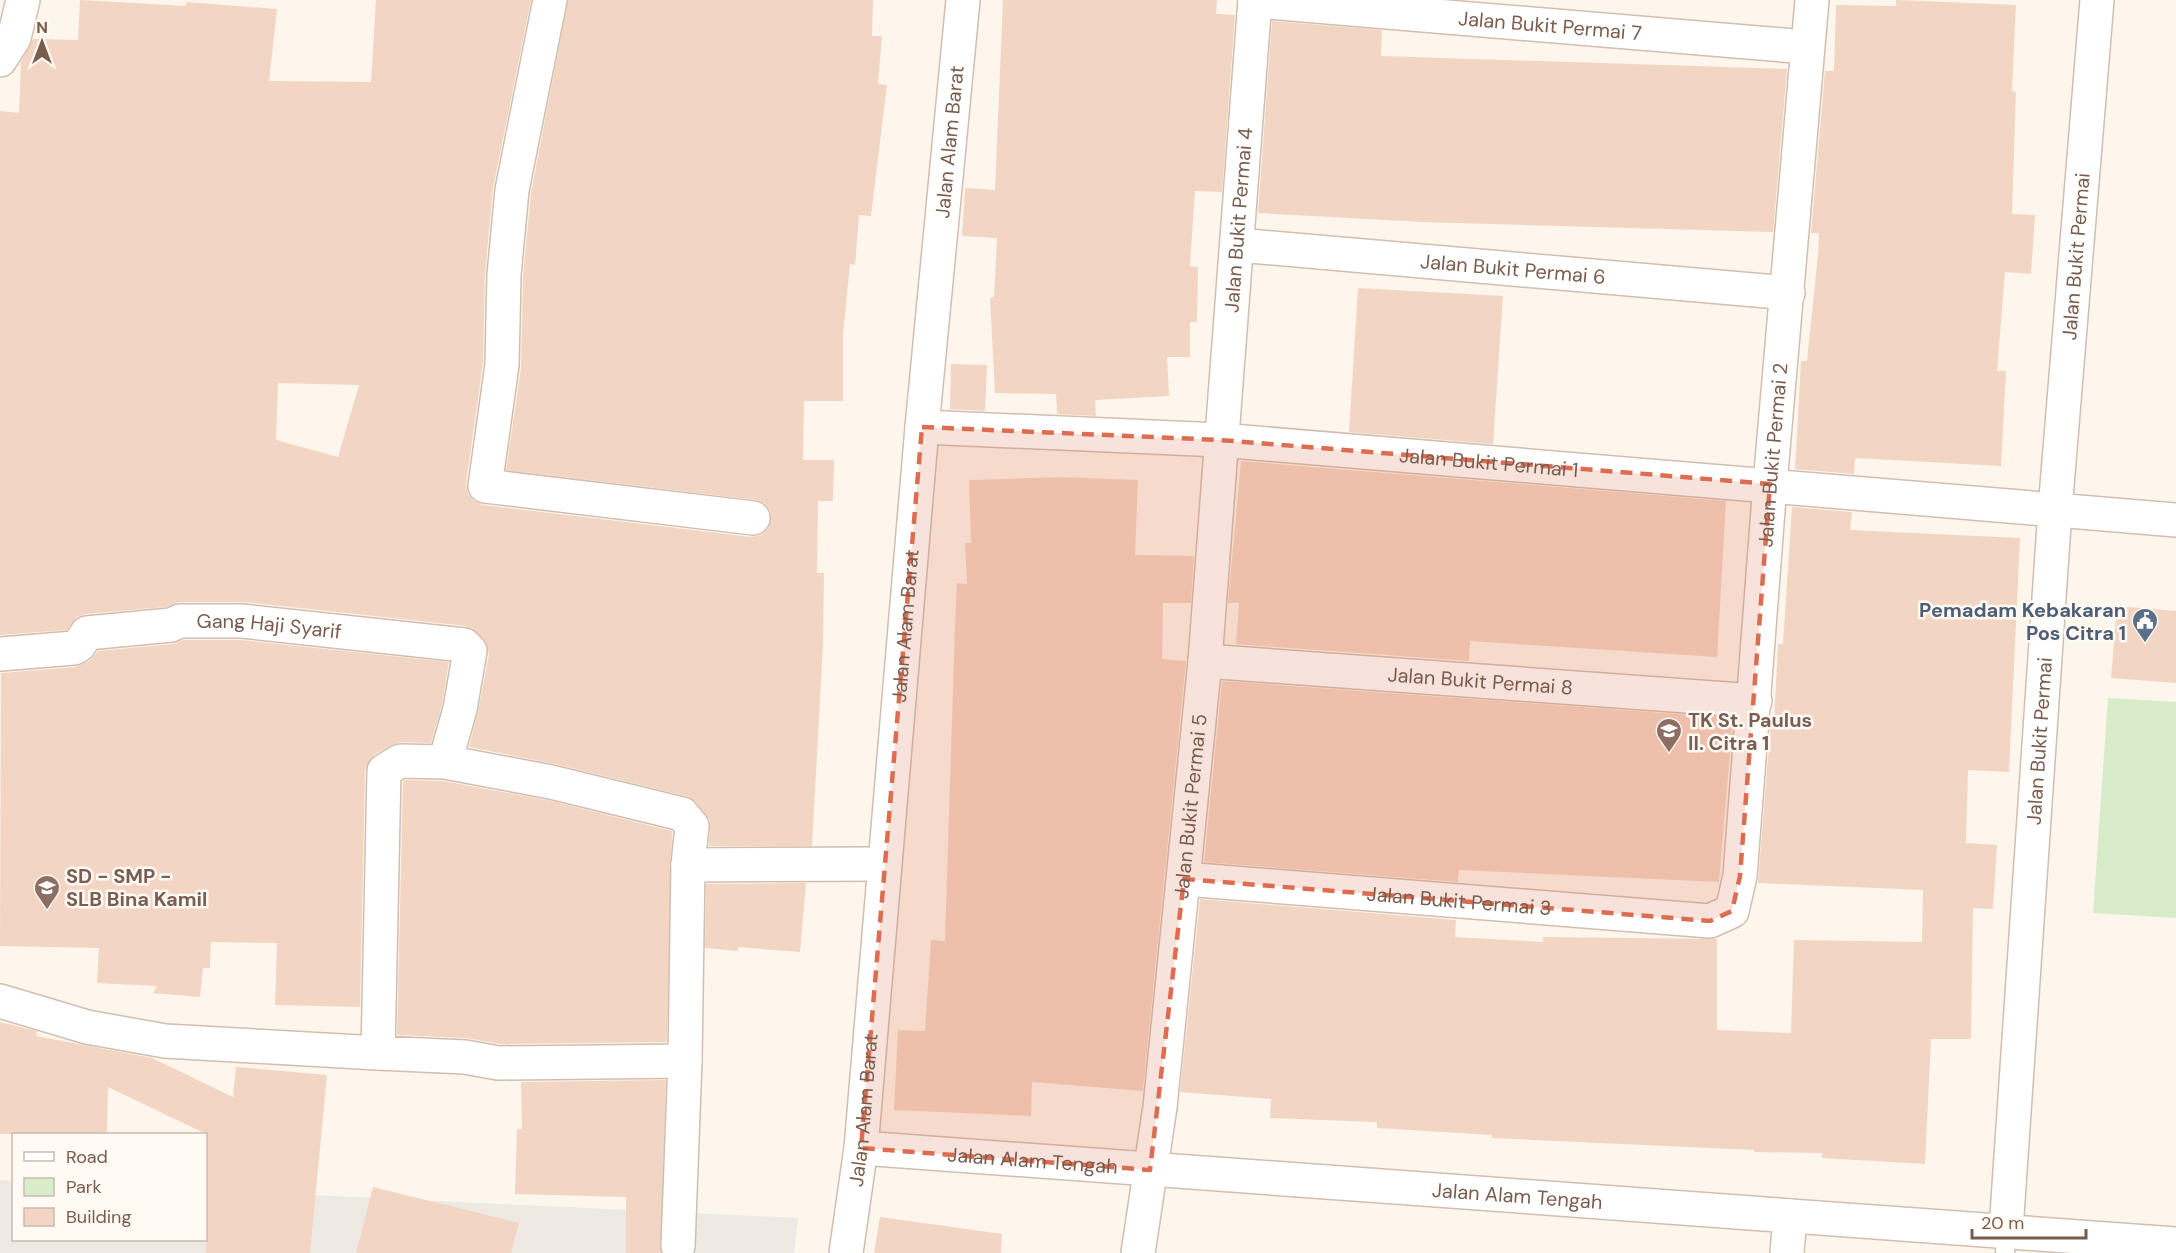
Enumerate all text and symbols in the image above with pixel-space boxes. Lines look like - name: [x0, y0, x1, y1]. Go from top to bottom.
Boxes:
- street label: Jalan Bukit Permai 7: [1457, 5, 1643, 46]
- north arrow: [12, 12, 72, 72]
- text: N: [36, 17, 48, 38]
- street label: Jalan Alam Barat: [929, 64, 970, 220]
- street label: Jalan Bukit Permai 4: [1218, 127, 1258, 314]
- street label: Jalan Bukit Permai: [2056, 172, 2096, 341]
- street label: Jalan Bukit Permai 6: [1419, 248, 1607, 290]
- street label: Jalan Bukit Permai 2: [1752, 362, 1793, 548]
- street label: Jalan Bukit Permai 1: [1398, 442, 1579, 483]
- street label: Jalan Alam Barat: [886, 548, 925, 704]
- place label: Pemadam Kebakaran Pos Citra 1: [1919, 597, 2126, 646]
- public building icon: Pemadam Kebakaran Pos Citra 1: [2130, 606, 2160, 644]
- street label: Gang Haji Syarif: [196, 608, 343, 645]
- street label: Jalan Bukit Permai: [2021, 656, 2058, 826]
- street label: Jalan Bukit Permai 8: [1387, 661, 1574, 701]
- place label: TK St. Paulus II. Citra 1: [1688, 707, 1812, 756]
- street label: Jalan Bukit Permai 5: [1168, 713, 1213, 900]
- school or university icon: TK St. Paulus II. Citra 1: [1654, 716, 1684, 754]
- place label: SD - SMP - SLB Bina Kamil: [66, 863, 207, 912]
- school or university icon: SD - SMP - SLB Bina Kamil: [32, 873, 62, 911]
- street label: Jalan Bukit Permai 3: [1366, 881, 1552, 921]
- street label: Jalan Alam Barat: [843, 1032, 884, 1188]
- legend: [12, 1133, 207, 1241]
- street label: Jalan Alam Tengah: [946, 1141, 1119, 1180]
- text: Road: [66, 1145, 108, 1169]
- text: Park: [66, 1175, 102, 1199]
- street label: Jalan Alam Tengah: [1431, 1177, 1603, 1215]
- scale bar: [1972, 1202, 2086, 1240]
- text: Building: [66, 1205, 131, 1229]
- text: 20 m: [1981, 1211, 2024, 1235]

